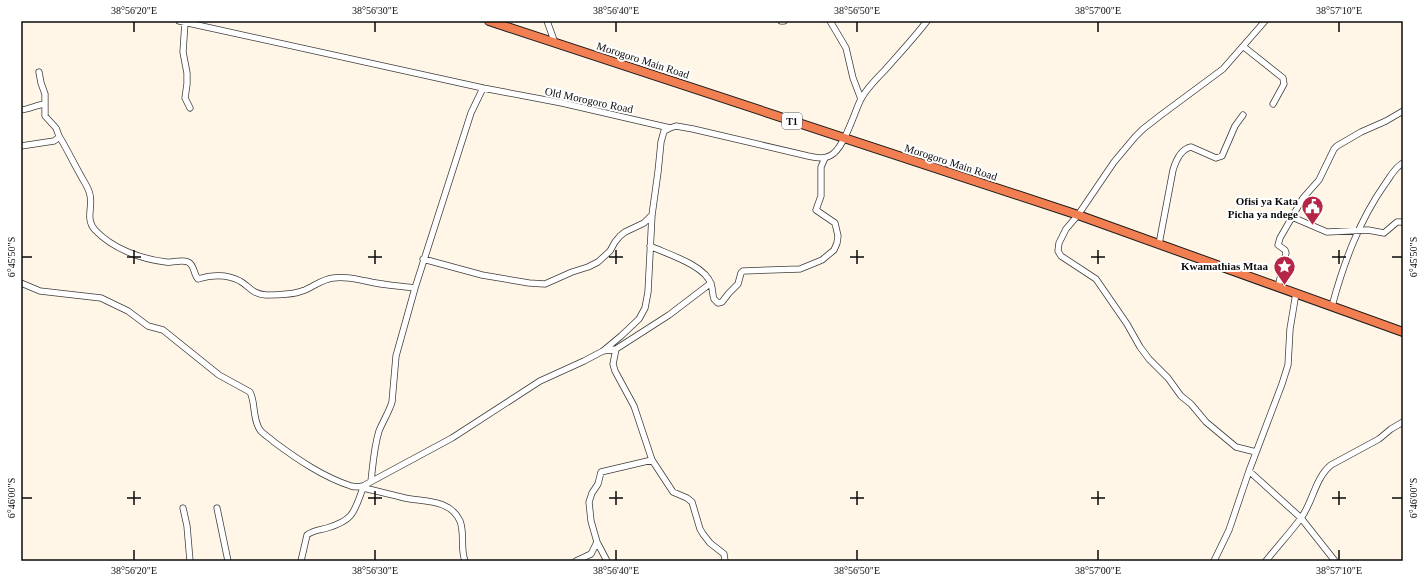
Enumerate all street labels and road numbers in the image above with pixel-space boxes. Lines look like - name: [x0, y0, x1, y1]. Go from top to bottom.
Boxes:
- street label: Morogoro Main Road: [595, 39, 691, 81]
- street label: Old Morogoro Road: [544, 85, 635, 115]
- road number: T1: [782, 113, 802, 129]
- street label: Morogoro Main Road: [903, 141, 999, 183]

